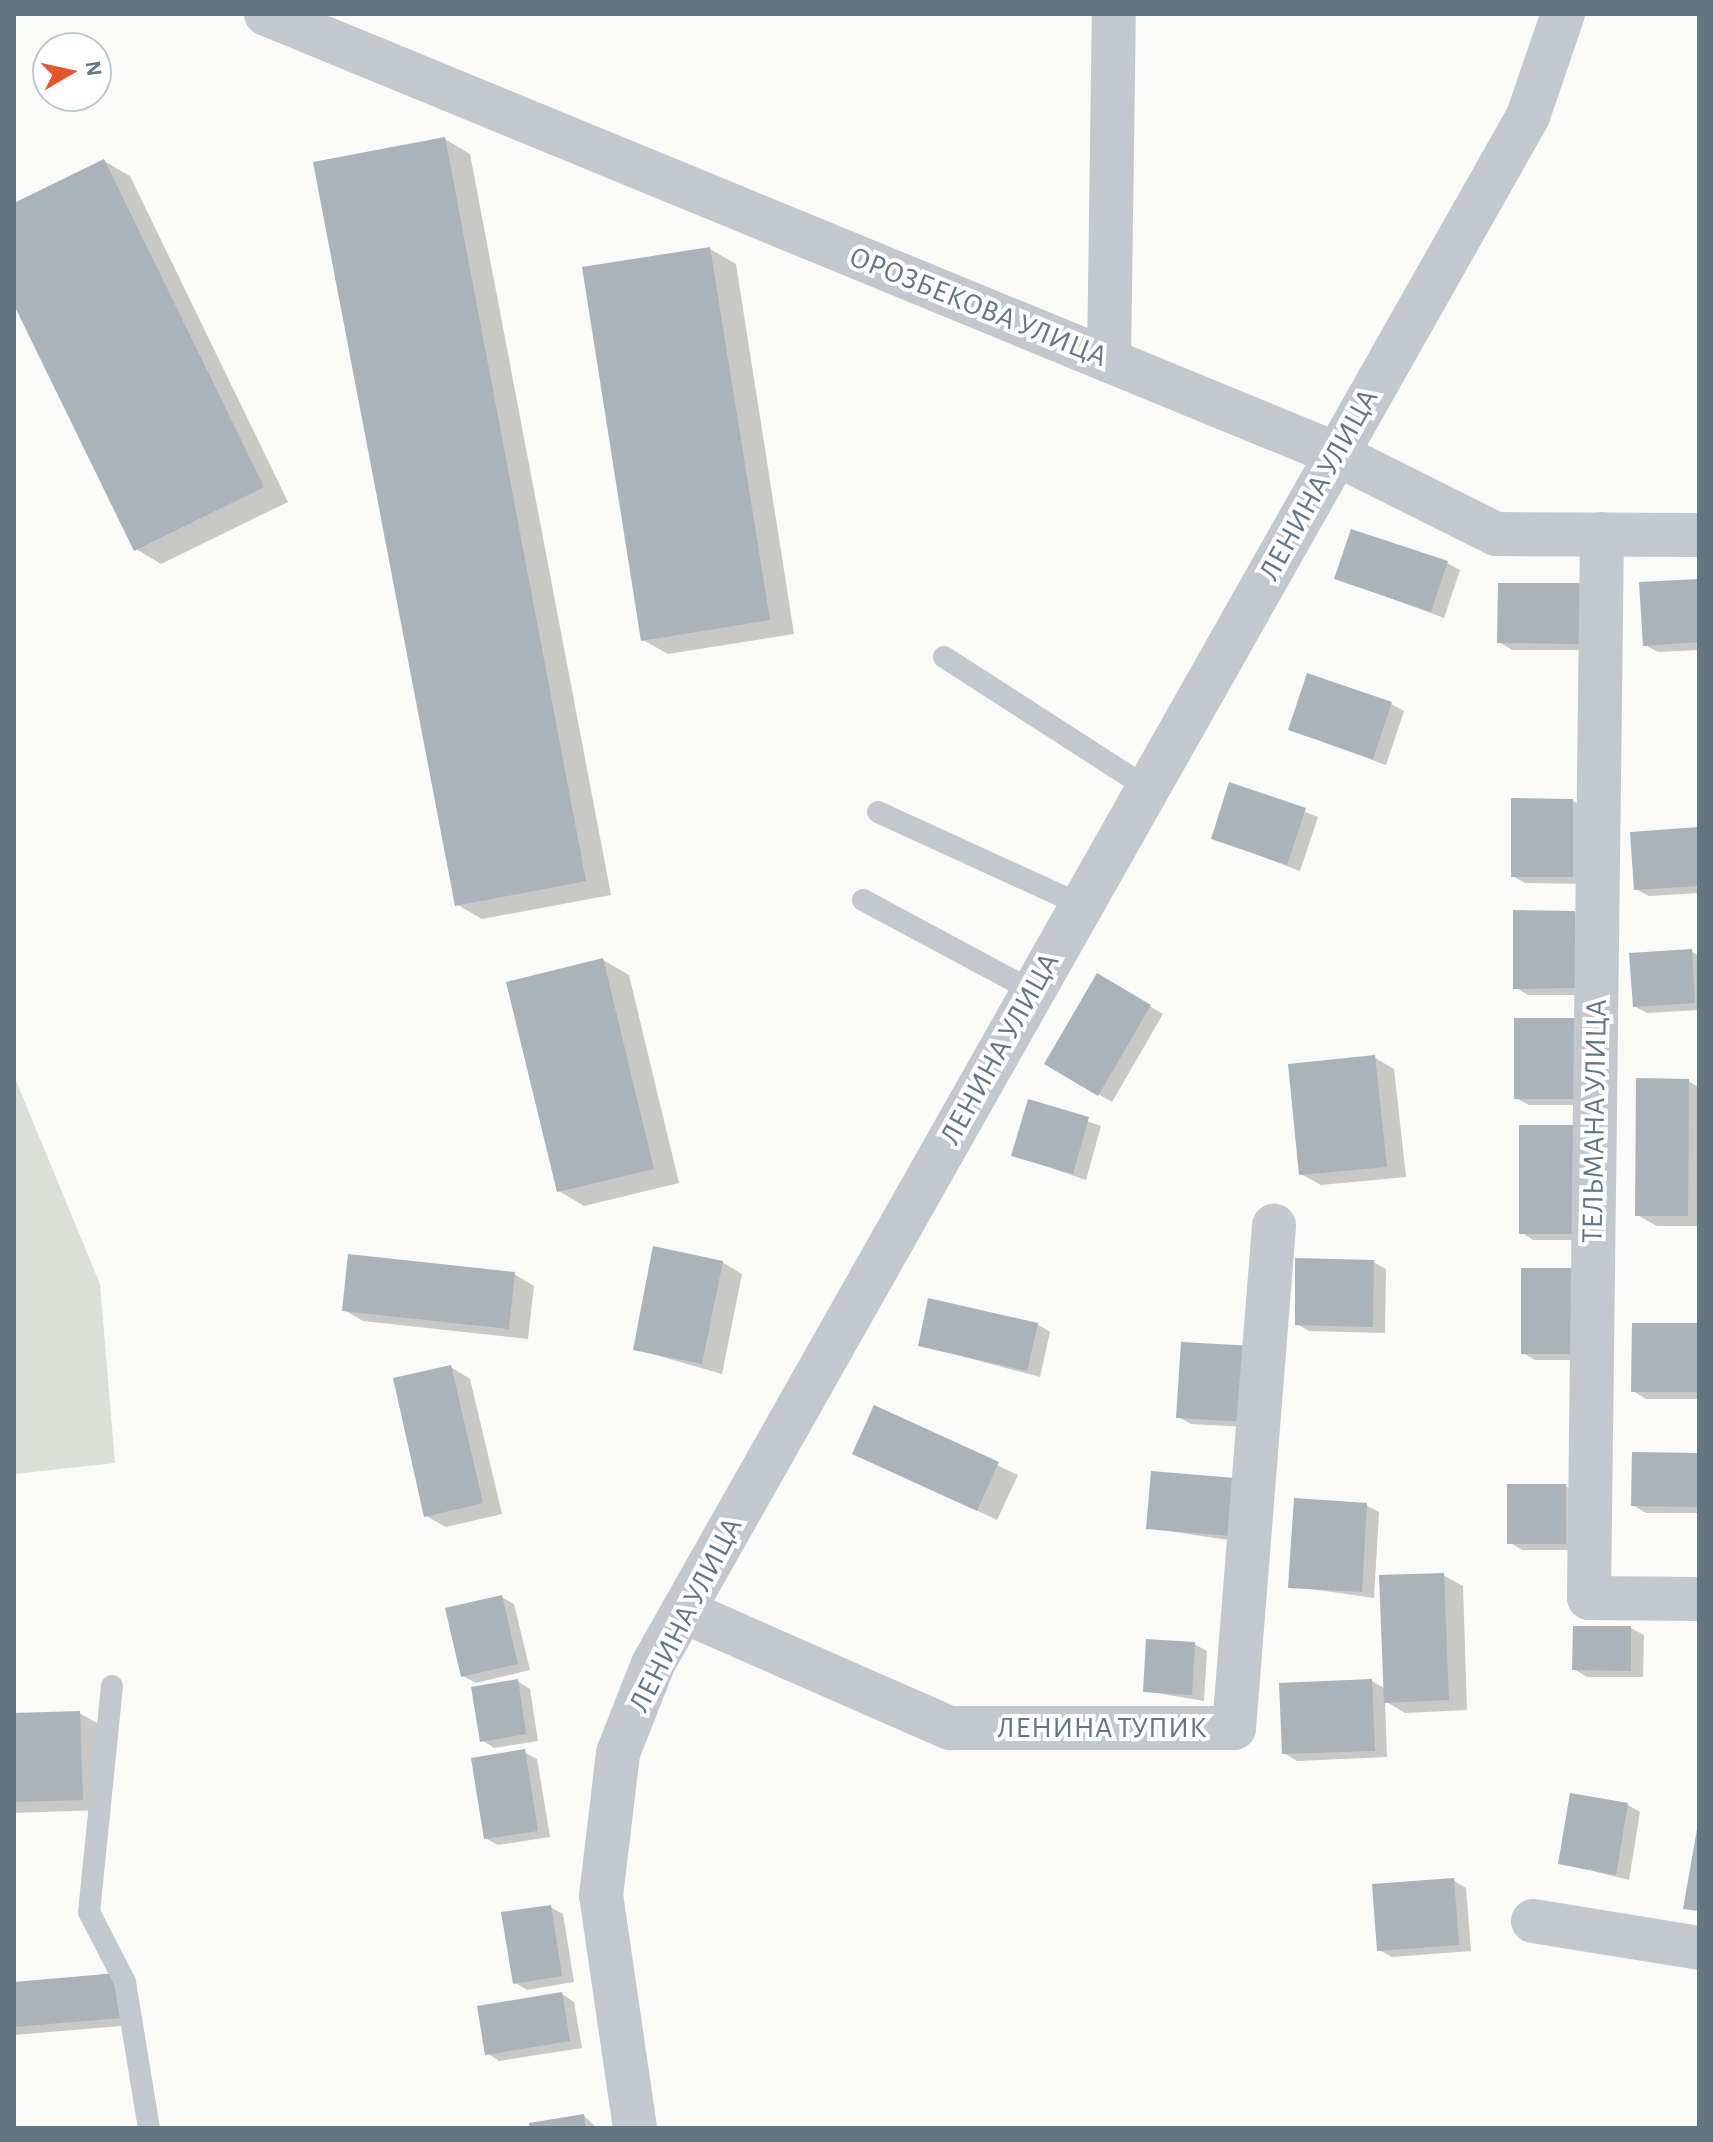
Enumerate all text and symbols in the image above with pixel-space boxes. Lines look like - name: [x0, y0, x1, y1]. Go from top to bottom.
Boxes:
- north arrow: [32, 32, 112, 112]
- text: N: [82, 59, 106, 78]
- street label: ОРОЗБЕКОВА УЛИЦА: [844, 239, 1112, 375]
- street label: ЛЕНИНА УЛИЦА: [1252, 383, 1386, 587]
- street label: ЛЕНИНА УЛИЦА: [933, 947, 1067, 1151]
- street label: ТЕЛЬМАНА УЛИЦА: [1575, 999, 1615, 1243]
- street label: ЛЕНИНА УЛИЦА: [622, 1512, 750, 1718]
- street label: ЛЕНИНА ТУПИК: [997, 1710, 1207, 1746]

